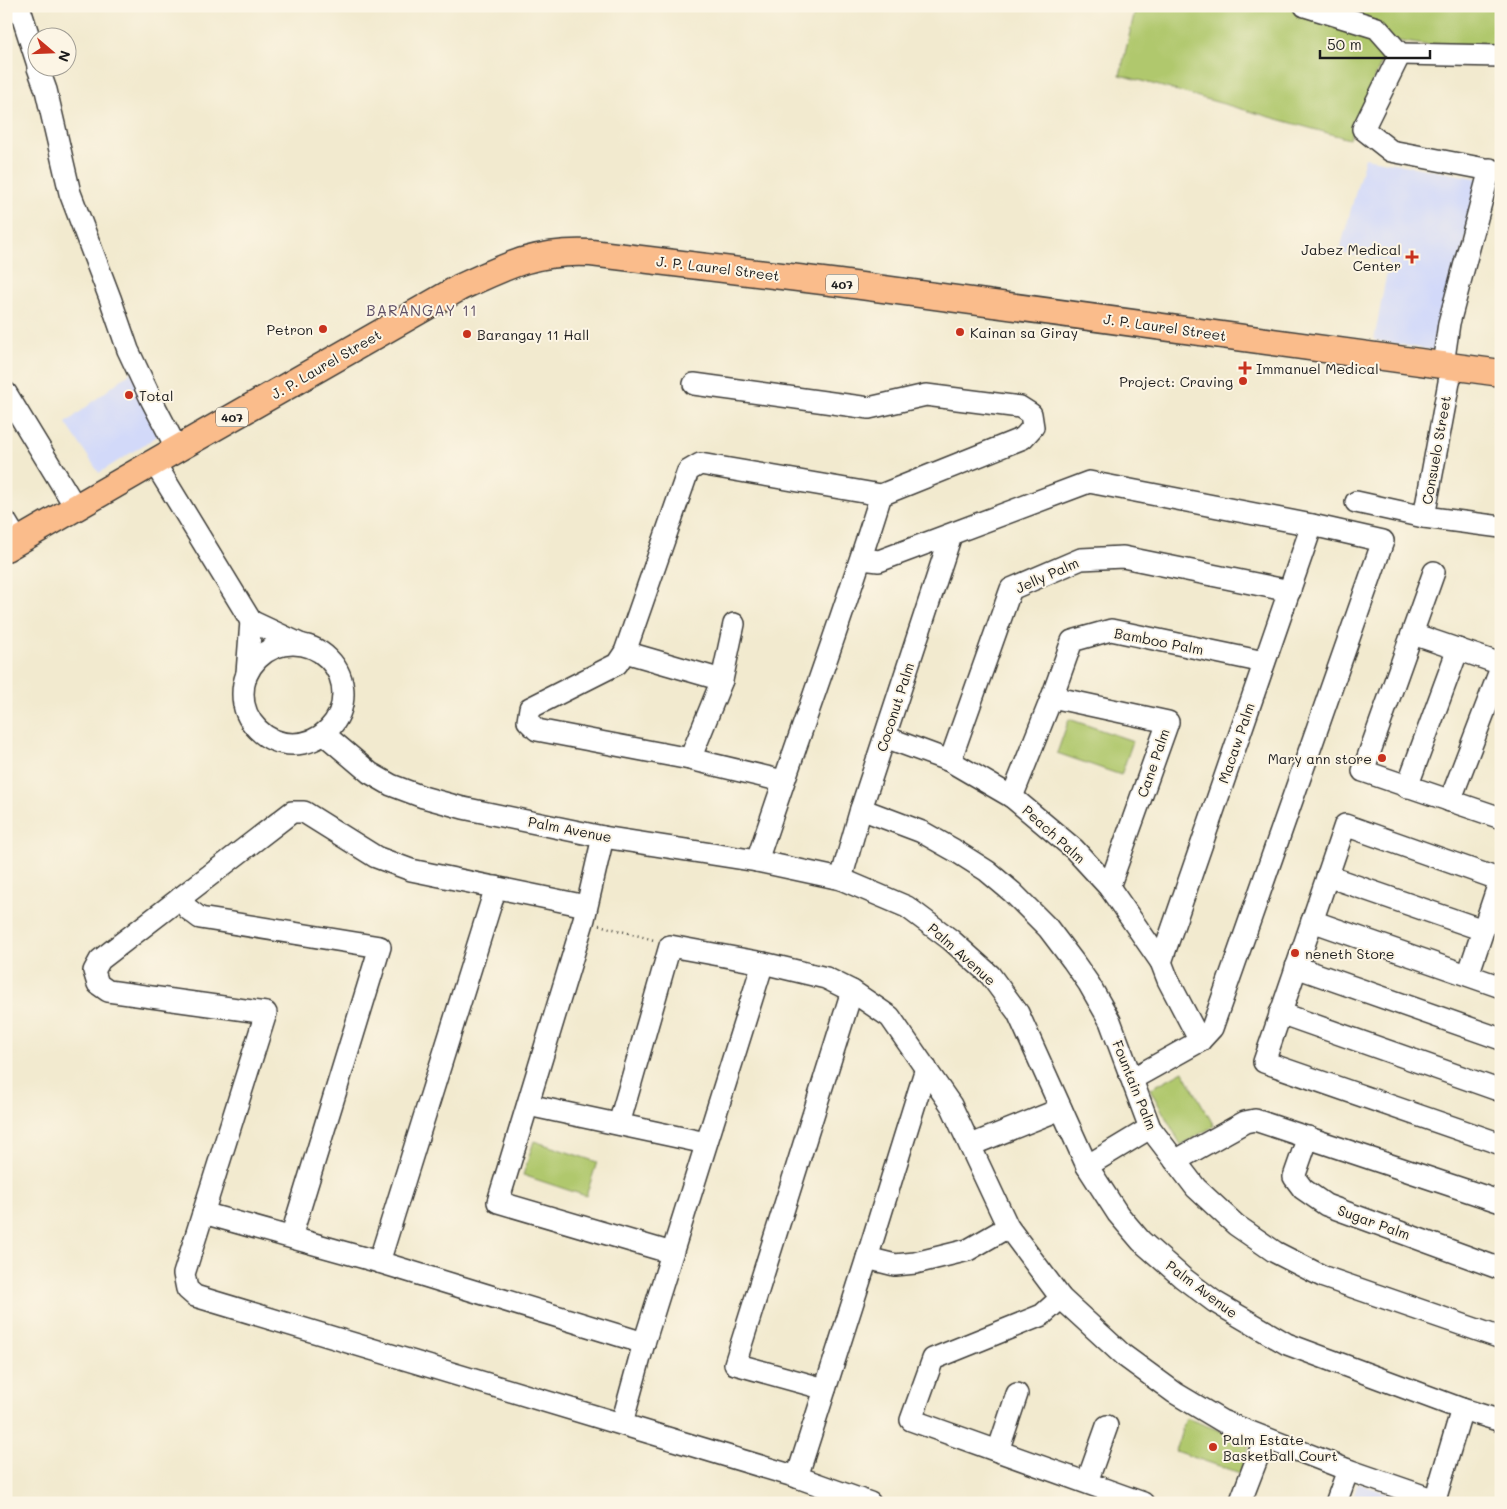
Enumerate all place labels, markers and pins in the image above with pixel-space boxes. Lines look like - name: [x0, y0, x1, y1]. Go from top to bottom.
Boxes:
- place label: Jabez Medical Center: [1301, 240, 1401, 275]
- marker: Jabez Medical Center: [1405, 250, 1419, 264]
- place label: Petron: [267, 320, 313, 339]
- marker: Petron: [317, 323, 329, 335]
- place label: Kainan sa Giray: [970, 323, 1078, 342]
- place label: Barangay 11 Hall: [477, 325, 589, 344]
- marker: Kainan sa Giray: [954, 326, 966, 338]
- marker: Barangay 11 Hall: [461, 328, 473, 340]
- place label: Immanuel Medical: [1256, 359, 1379, 378]
- marker: Immanuel Medical: [1238, 361, 1252, 375]
- place label: Project: Craving: [1119, 372, 1233, 391]
- marker: Project: Craving: [1237, 375, 1249, 387]
- place label: Total: [139, 386, 174, 405]
- marker: Total: [123, 389, 135, 401]
- place label: Mary ann store: [1268, 749, 1372, 768]
- marker: Mary ann store: [1376, 752, 1388, 764]
- place label: neneth Store: [1305, 944, 1394, 963]
- marker: neneth Store: [1289, 947, 1301, 959]
- place label: Palm Estate Basketball Court: [1223, 1430, 1338, 1465]
- marker: Palm Estate Basketball Court: [1207, 1441, 1219, 1453]

